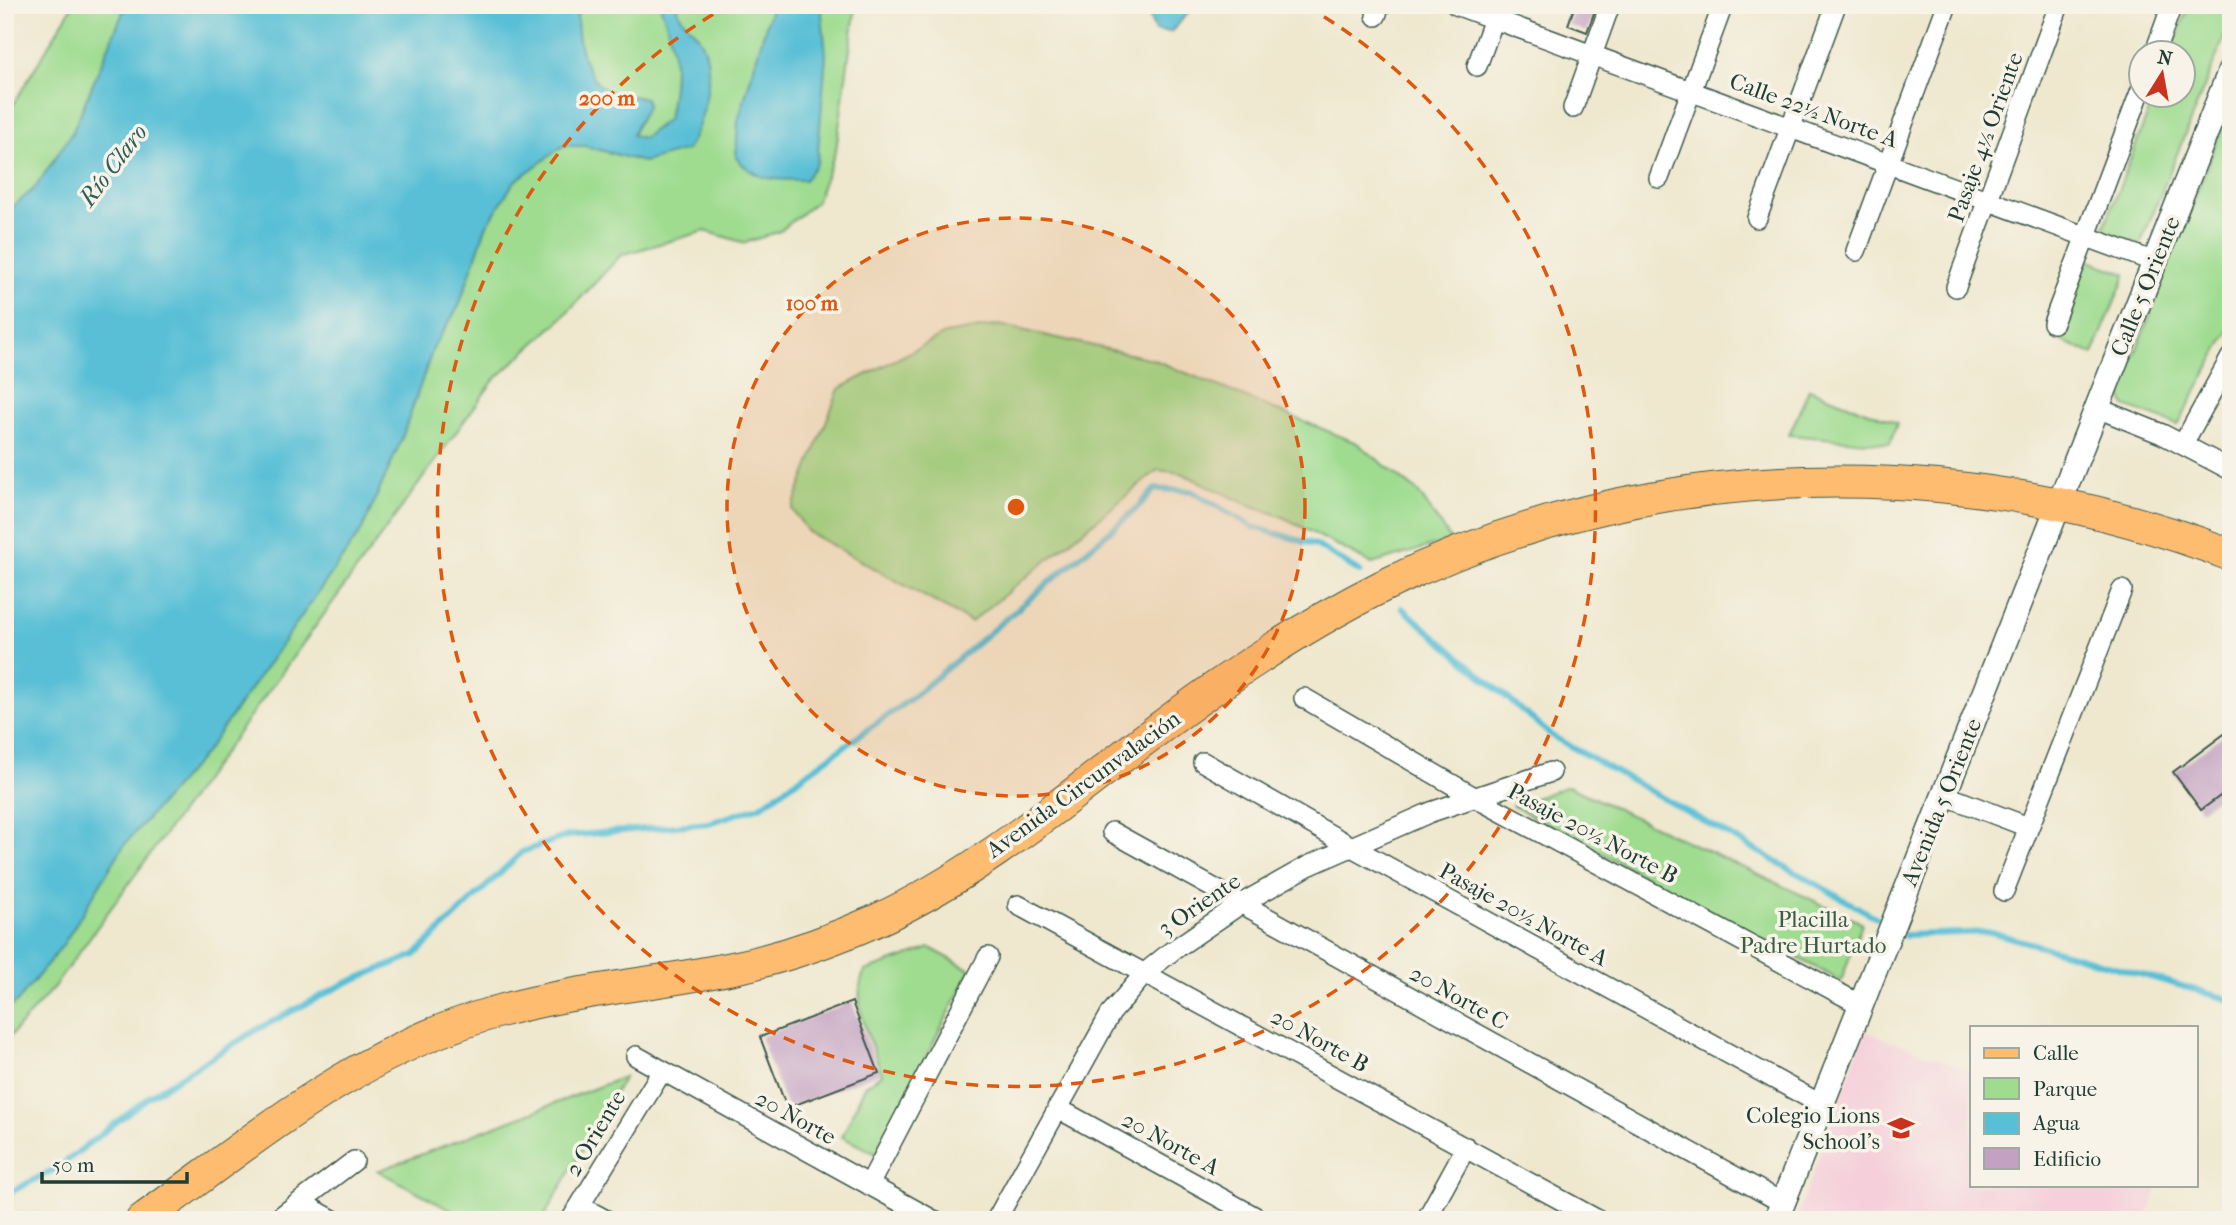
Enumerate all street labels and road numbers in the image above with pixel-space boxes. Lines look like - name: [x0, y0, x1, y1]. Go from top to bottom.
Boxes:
- street label: Pasaje 4½ Oriente: [1942, 49, 2029, 226]
- street label: Calle 22½ Norte A: [1726, 67, 1903, 154]
- street label: Calle 5 Oriente: [2105, 212, 2186, 360]
- street label: Avenida Circunvalación: [980, 705, 1186, 865]
- street label: Avenida 5 Oriente: [1895, 714, 1987, 891]
- street label: Pasaje 20½ Norte B: [1503, 777, 1682, 890]
- street label: Pasaje 20½ Norte A: [1435, 857, 1614, 972]
- street label: 3 Oriente: [1153, 867, 1245, 942]
- street label: 20 Norte C: [1405, 959, 1512, 1035]
- street label: 20 Norte B: [1266, 1003, 1373, 1078]
- street label: 20 Norte: [751, 1084, 841, 1150]
- street label: 2 Oriente: [559, 1085, 632, 1181]
- street label: 20 Norte A: [1117, 1106, 1225, 1182]

